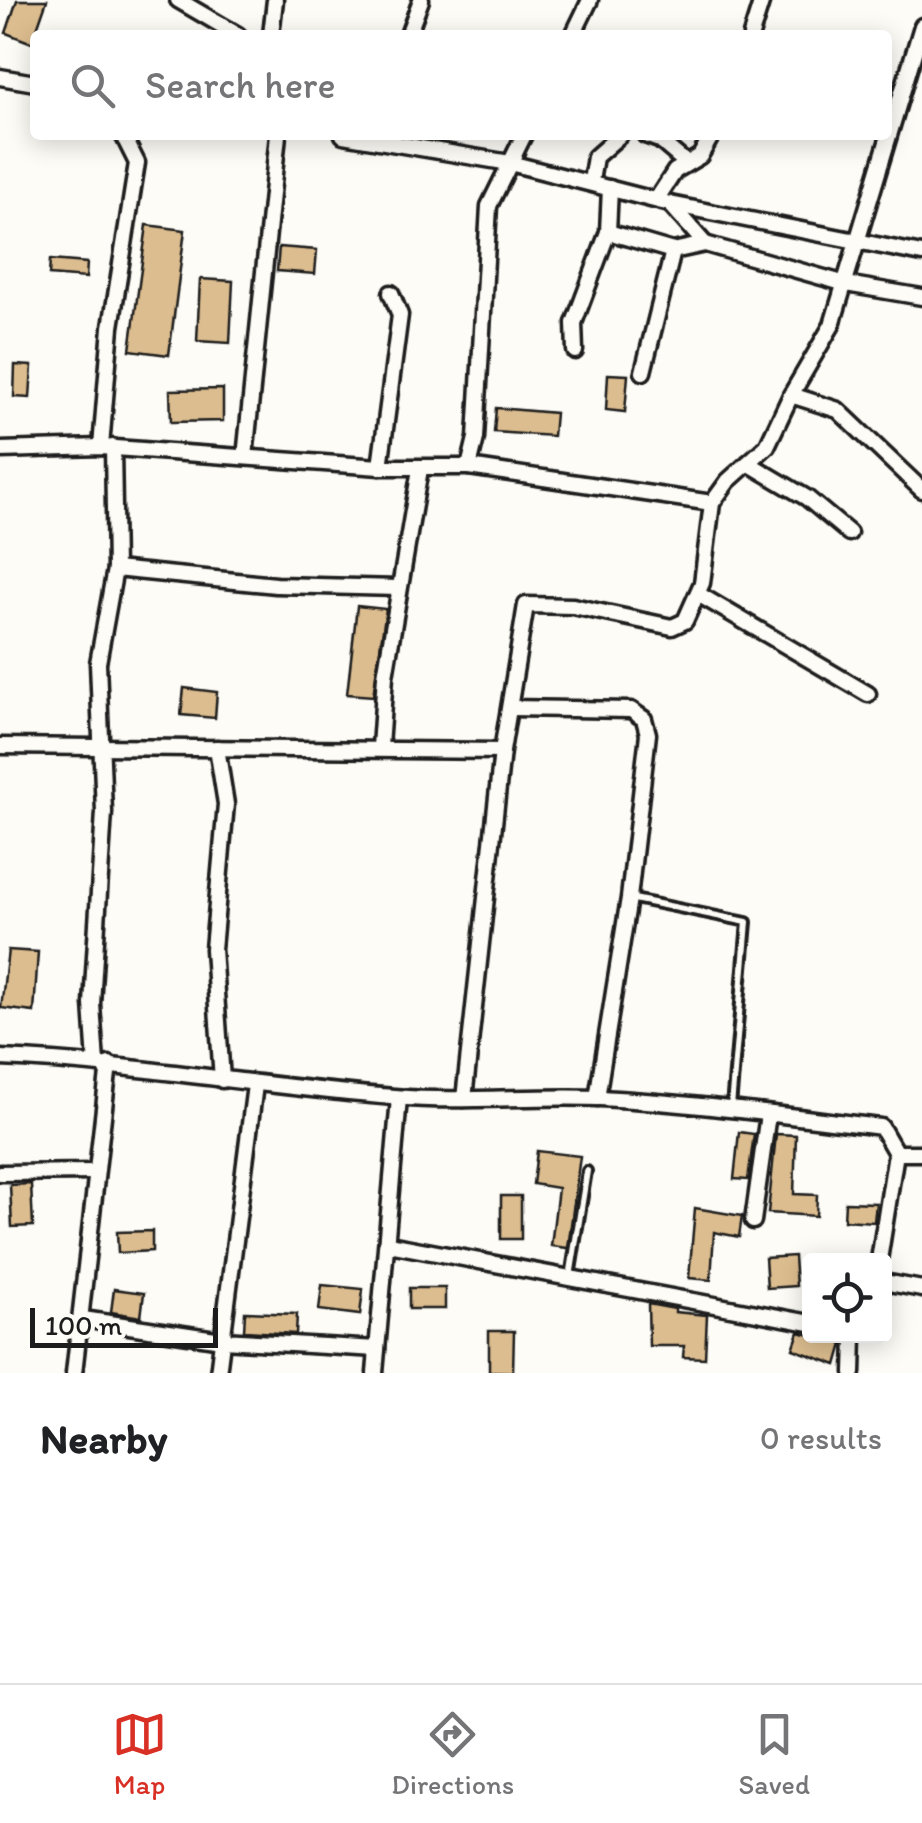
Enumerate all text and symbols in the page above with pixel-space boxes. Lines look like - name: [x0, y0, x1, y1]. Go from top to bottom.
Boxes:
- search box: [30, 30, 892, 140]
- icon: search: [65, 58, 120, 113]
- text: Search here: [145, 62, 336, 108]
- map controls: [802, 1253, 892, 1343]
- button: locate: [802, 1253, 892, 1343]
- scale bar: [30, 1303, 218, 1348]
- text: 100 m: [45, 1308, 122, 1342]
- text: Nearby: [40, 1413, 167, 1464]
- text: 0 results: [760, 1419, 882, 1457]
- tab: Map: [112, 1707, 167, 1801]
- tab: Directions: [391, 1707, 514, 1801]
- tab: Saved: [738, 1707, 810, 1801]

